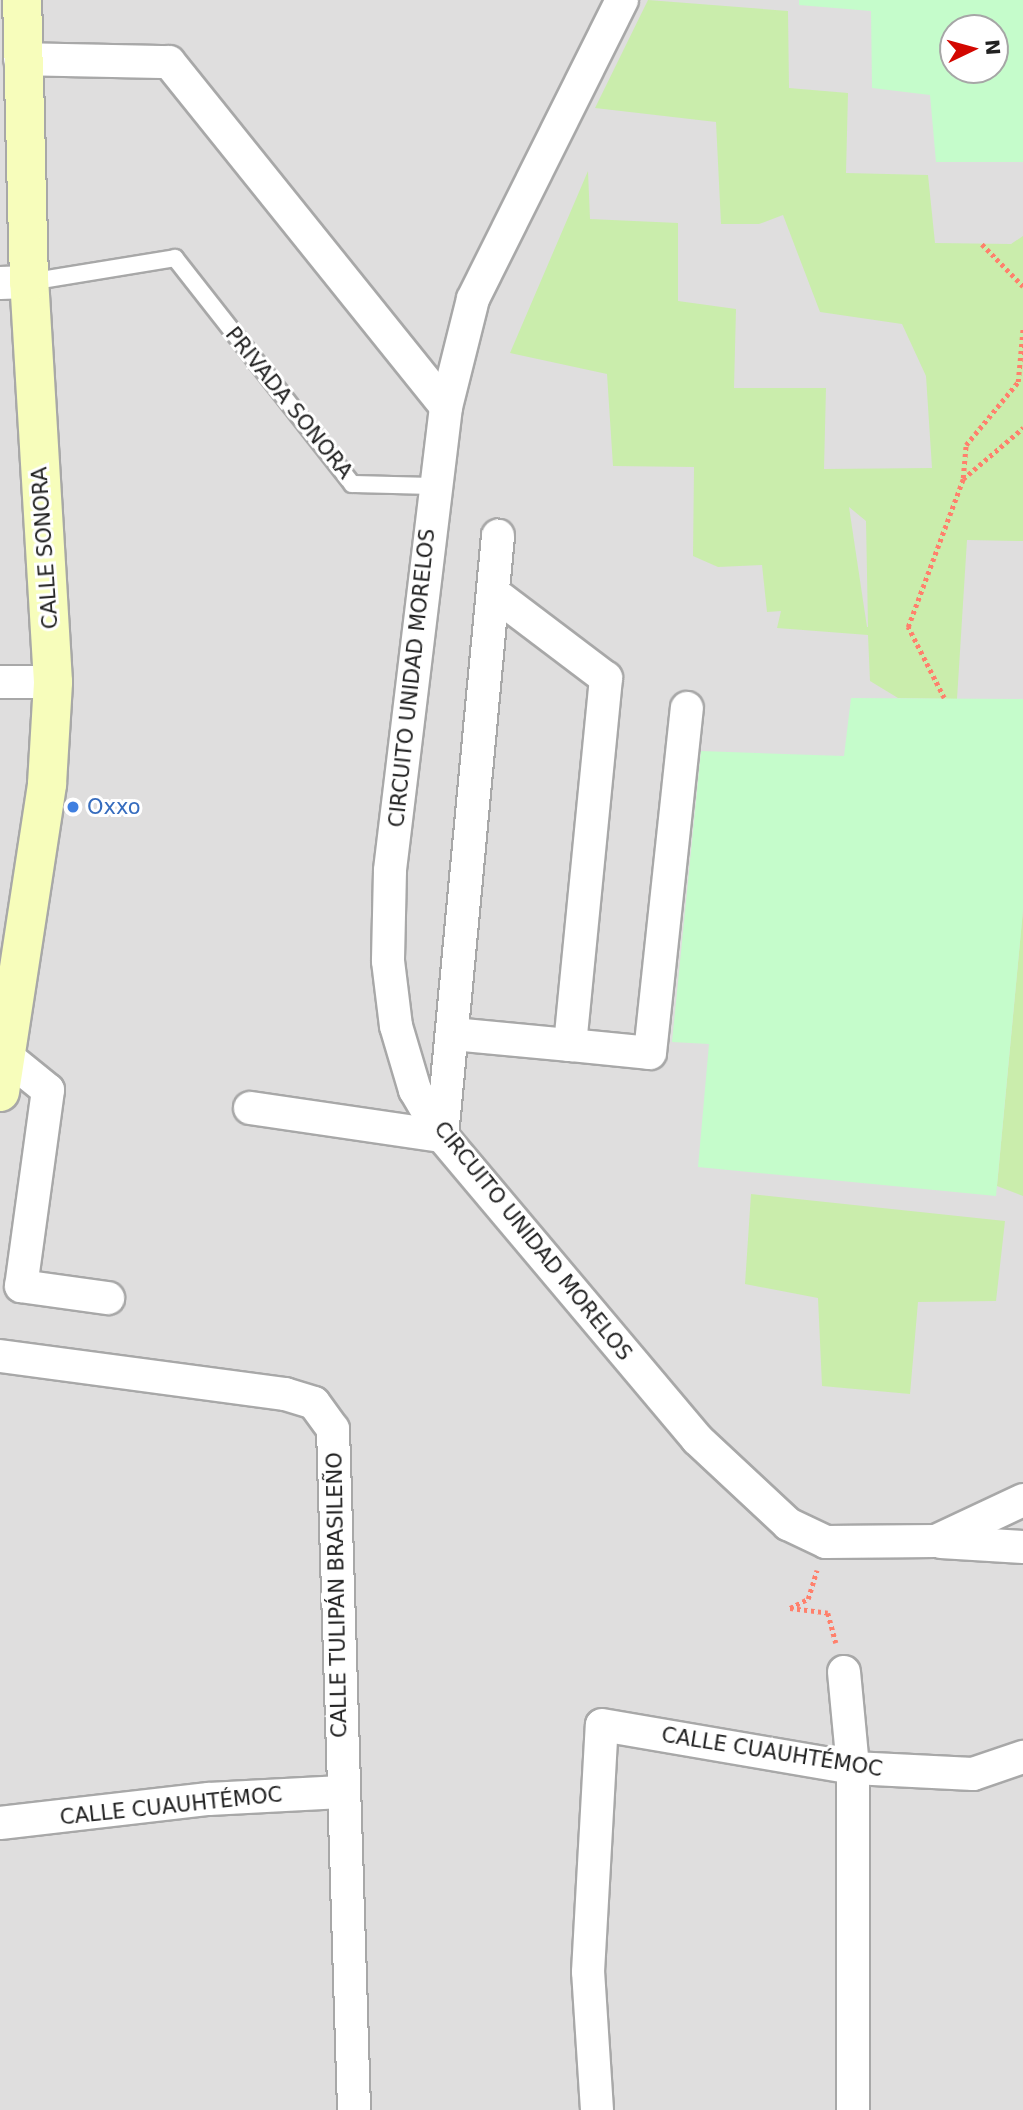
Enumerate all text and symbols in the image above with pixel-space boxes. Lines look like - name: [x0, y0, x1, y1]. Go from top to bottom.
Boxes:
- north arrow: [939, 14, 1009, 84]
- text: N: [981, 38, 1005, 56]
- street label: PRIVADA SONORA: [220, 322, 358, 484]
- street label: CALLE SONORA: [27, 466, 63, 630]
- street label: CIRCUITO UNIDAD MORELOS: [384, 527, 440, 829]
- place label: Oxxo: [87, 794, 141, 820]
- marker: Oxxo: [65, 799, 81, 815]
- street label: CIRCUITO UNIDAD MORELOS: [429, 1116, 637, 1366]
- street label: CALLE TULIPÁN BRASILEÑO: [322, 1452, 352, 1738]
- street label: CALLE CUAUHTÉMOC: [660, 1722, 884, 1782]
- street label: CALLE CUAUHTÉMOC: [59, 1782, 283, 1830]

